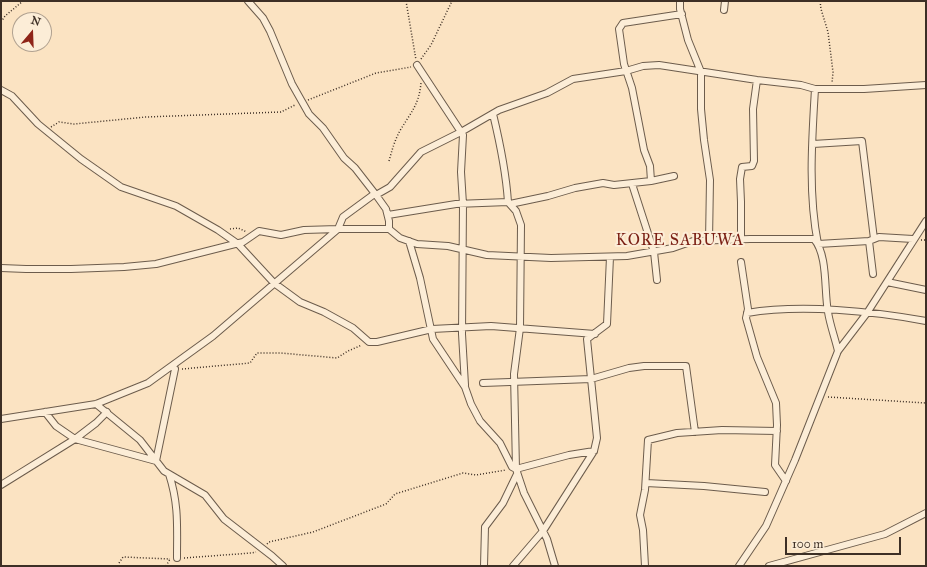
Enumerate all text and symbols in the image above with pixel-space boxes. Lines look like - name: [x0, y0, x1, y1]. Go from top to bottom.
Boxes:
- north arrow: [12, 12, 52, 52]
- text: N: [29, 13, 42, 29]
- district label: KORE SABUWA: [616, 231, 744, 251]
- scale bar: [787, 529, 903, 555]
- text: 100 m: [792, 537, 823, 551]

